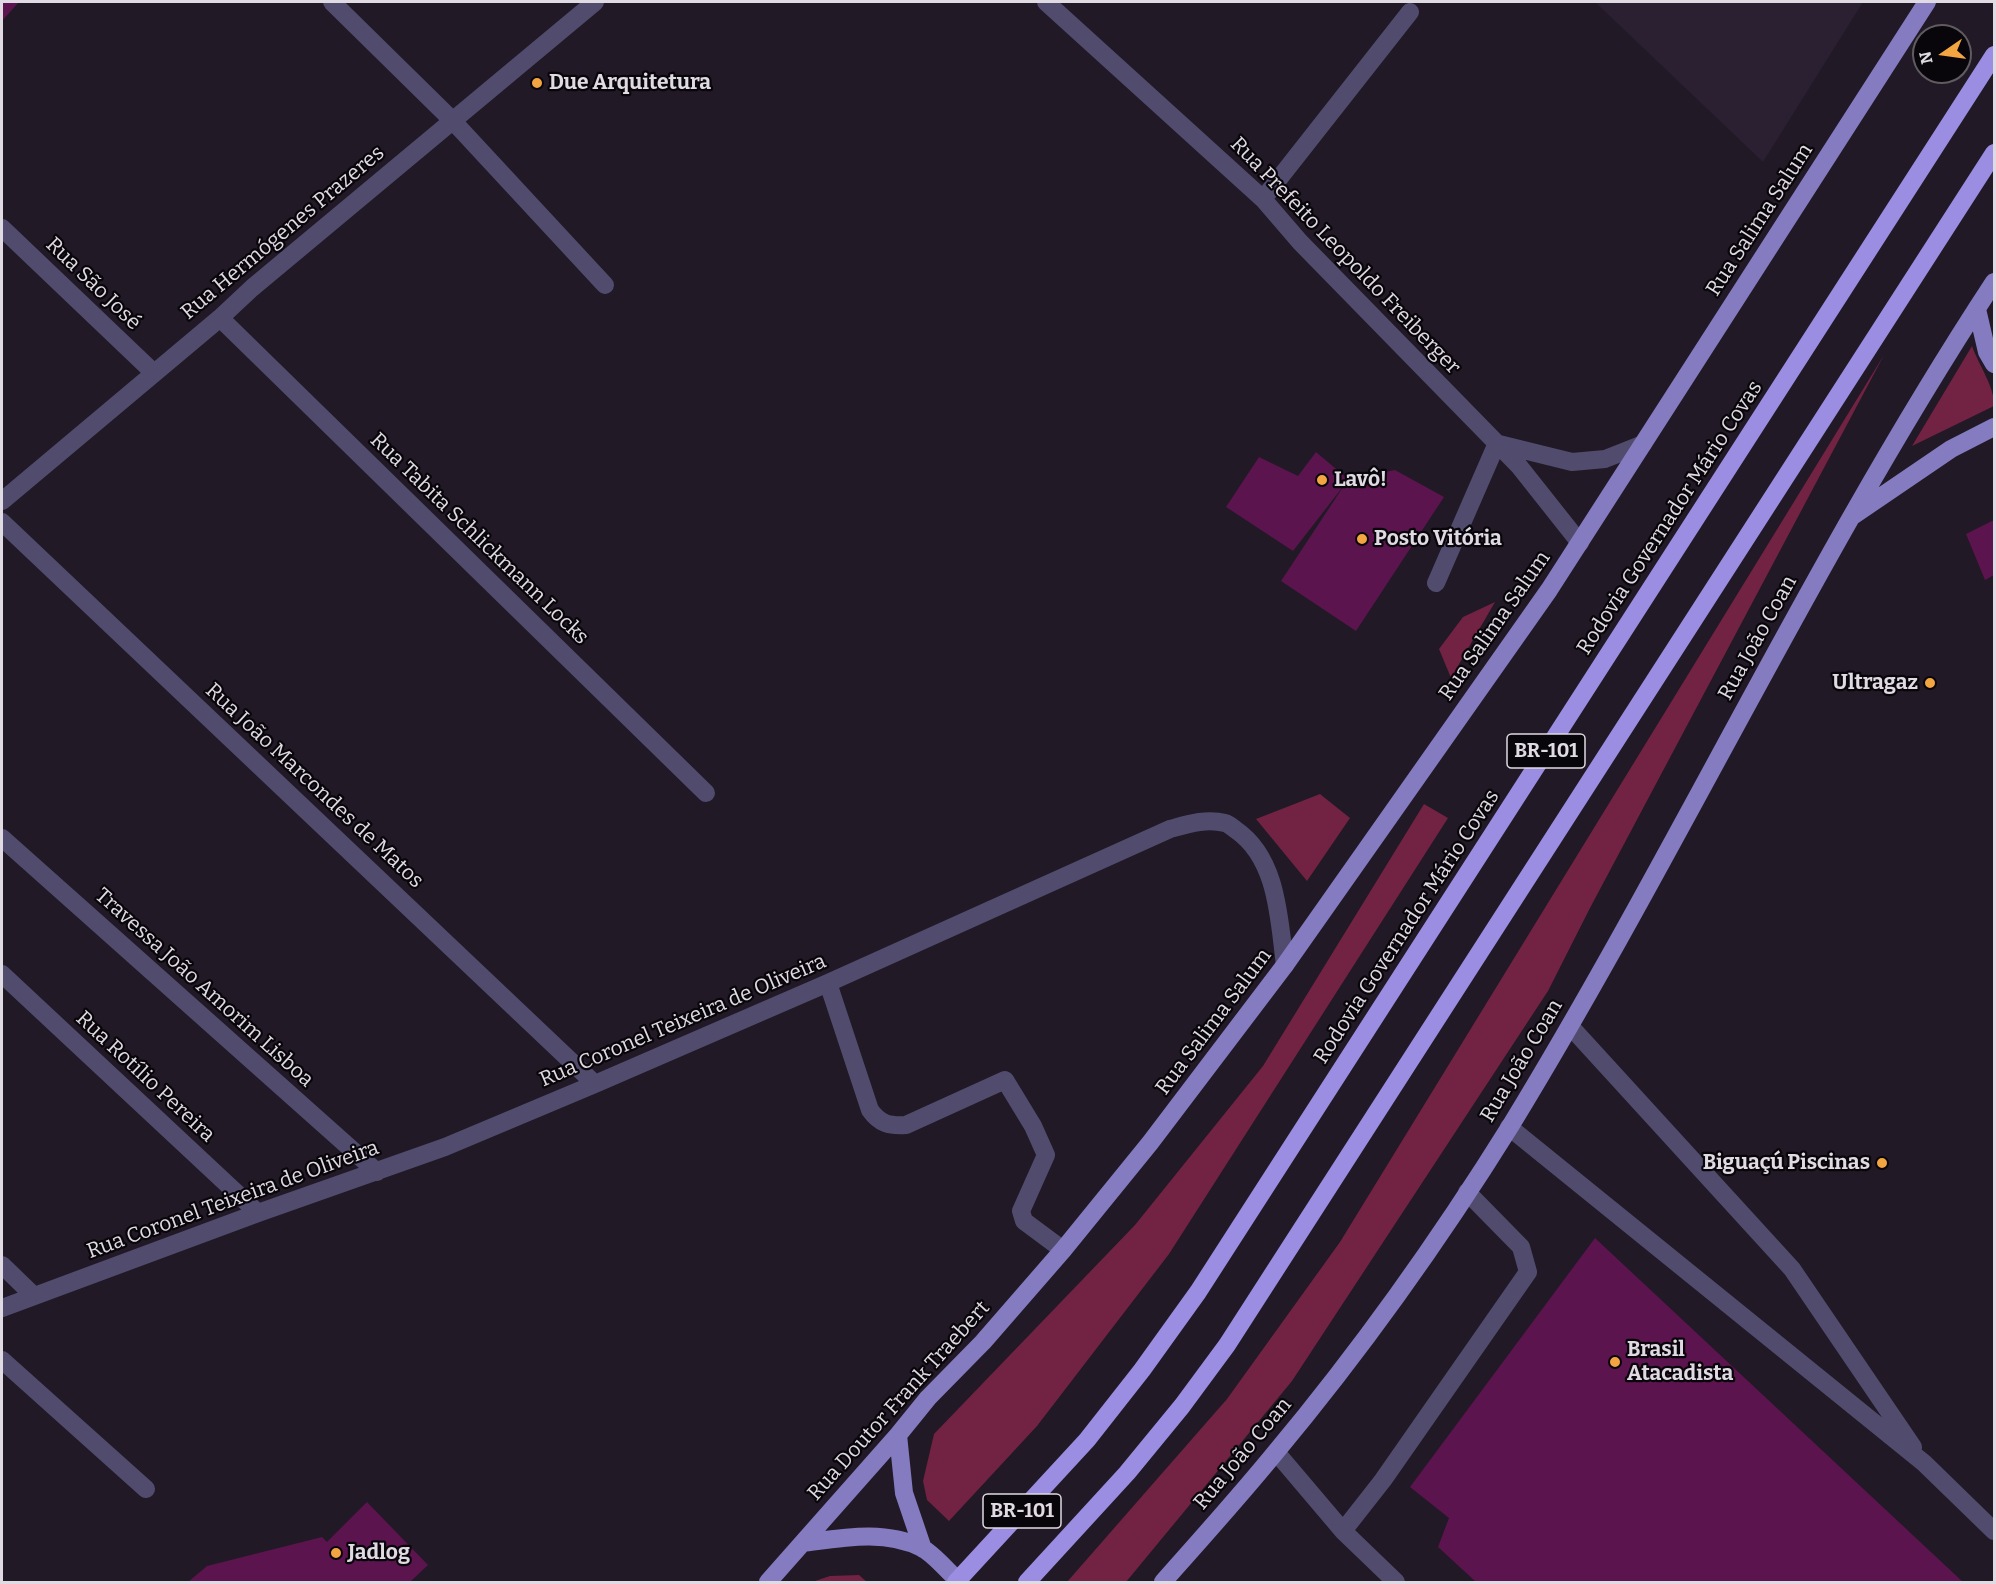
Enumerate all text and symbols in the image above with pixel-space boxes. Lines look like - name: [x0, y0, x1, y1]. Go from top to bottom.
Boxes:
- north arrow: [1912, 24, 1972, 84]
- text: N: [1915, 50, 1937, 66]
- place label: Due Arquitetura: [549, 70, 711, 96]
- marker: Due Arquitetura: [530, 76, 544, 90]
- street label: Rua Prefeito Leopoldo Freiberger: [1225, 132, 1465, 380]
- street label: Rua Salima Salum: [1701, 139, 1819, 301]
- street label: Rua Hermógenes Prazeres: [176, 141, 390, 325]
- street label: Rua São José: [40, 232, 146, 336]
- street label: Rodovia Governador Mário Covas: [1572, 376, 1768, 660]
- street label: Rua Tabita Schlickmann Locks: [365, 428, 593, 650]
- place label: Lavô!: [1334, 467, 1387, 493]
- marker: Lavô!: [1315, 473, 1329, 487]
- place label: Posto Vitória: [1374, 526, 1502, 552]
- marker: Posto Vitória: [1355, 532, 1369, 546]
- street label: Rua Salima Salum: [1434, 546, 1556, 706]
- street label: Rua João Coan: [1713, 571, 1803, 705]
- place label: Ultragaz: [1832, 670, 1918, 696]
- marker: Ultragaz: [1923, 676, 1937, 690]
- street label: Rua João Marcondes de Matos: [200, 678, 428, 894]
- road number: BR-101: [1507, 734, 1585, 768]
- street label: Rodovia Governador Mário Covas: [1309, 785, 1505, 1069]
- street label: Travessa João Amorim Lisboa: [90, 883, 318, 1093]
- street label: Rua Salima Salum: [1151, 944, 1277, 1100]
- street label: Rua Coronel Teixeira de Oliveira: [536, 949, 830, 1093]
- street label: Rua João Coan: [1476, 995, 1568, 1127]
- street label: Rua Rotílio Pereira: [70, 1006, 220, 1148]
- street label: Rua Coronel Teixeira de Oliveira: [84, 1135, 382, 1265]
- place label: Biguaçú Piscinas: [1703, 1150, 1870, 1176]
- marker: Biguaçú Piscinas: [1875, 1156, 1889, 1170]
- street label: Rua Doutor Frank Traebert: [803, 1296, 995, 1506]
- place label: Brasil Atacadista: [1627, 1337, 1733, 1387]
- marker: Brasil Atacadista: [1608, 1355, 1622, 1369]
- street label: Rua João Coan: [1189, 1393, 1297, 1515]
- road number: BR-101: [983, 1494, 1061, 1528]
- place label: Jadlog: [348, 1540, 410, 1566]
- marker: Jadlog: [329, 1546, 343, 1560]

